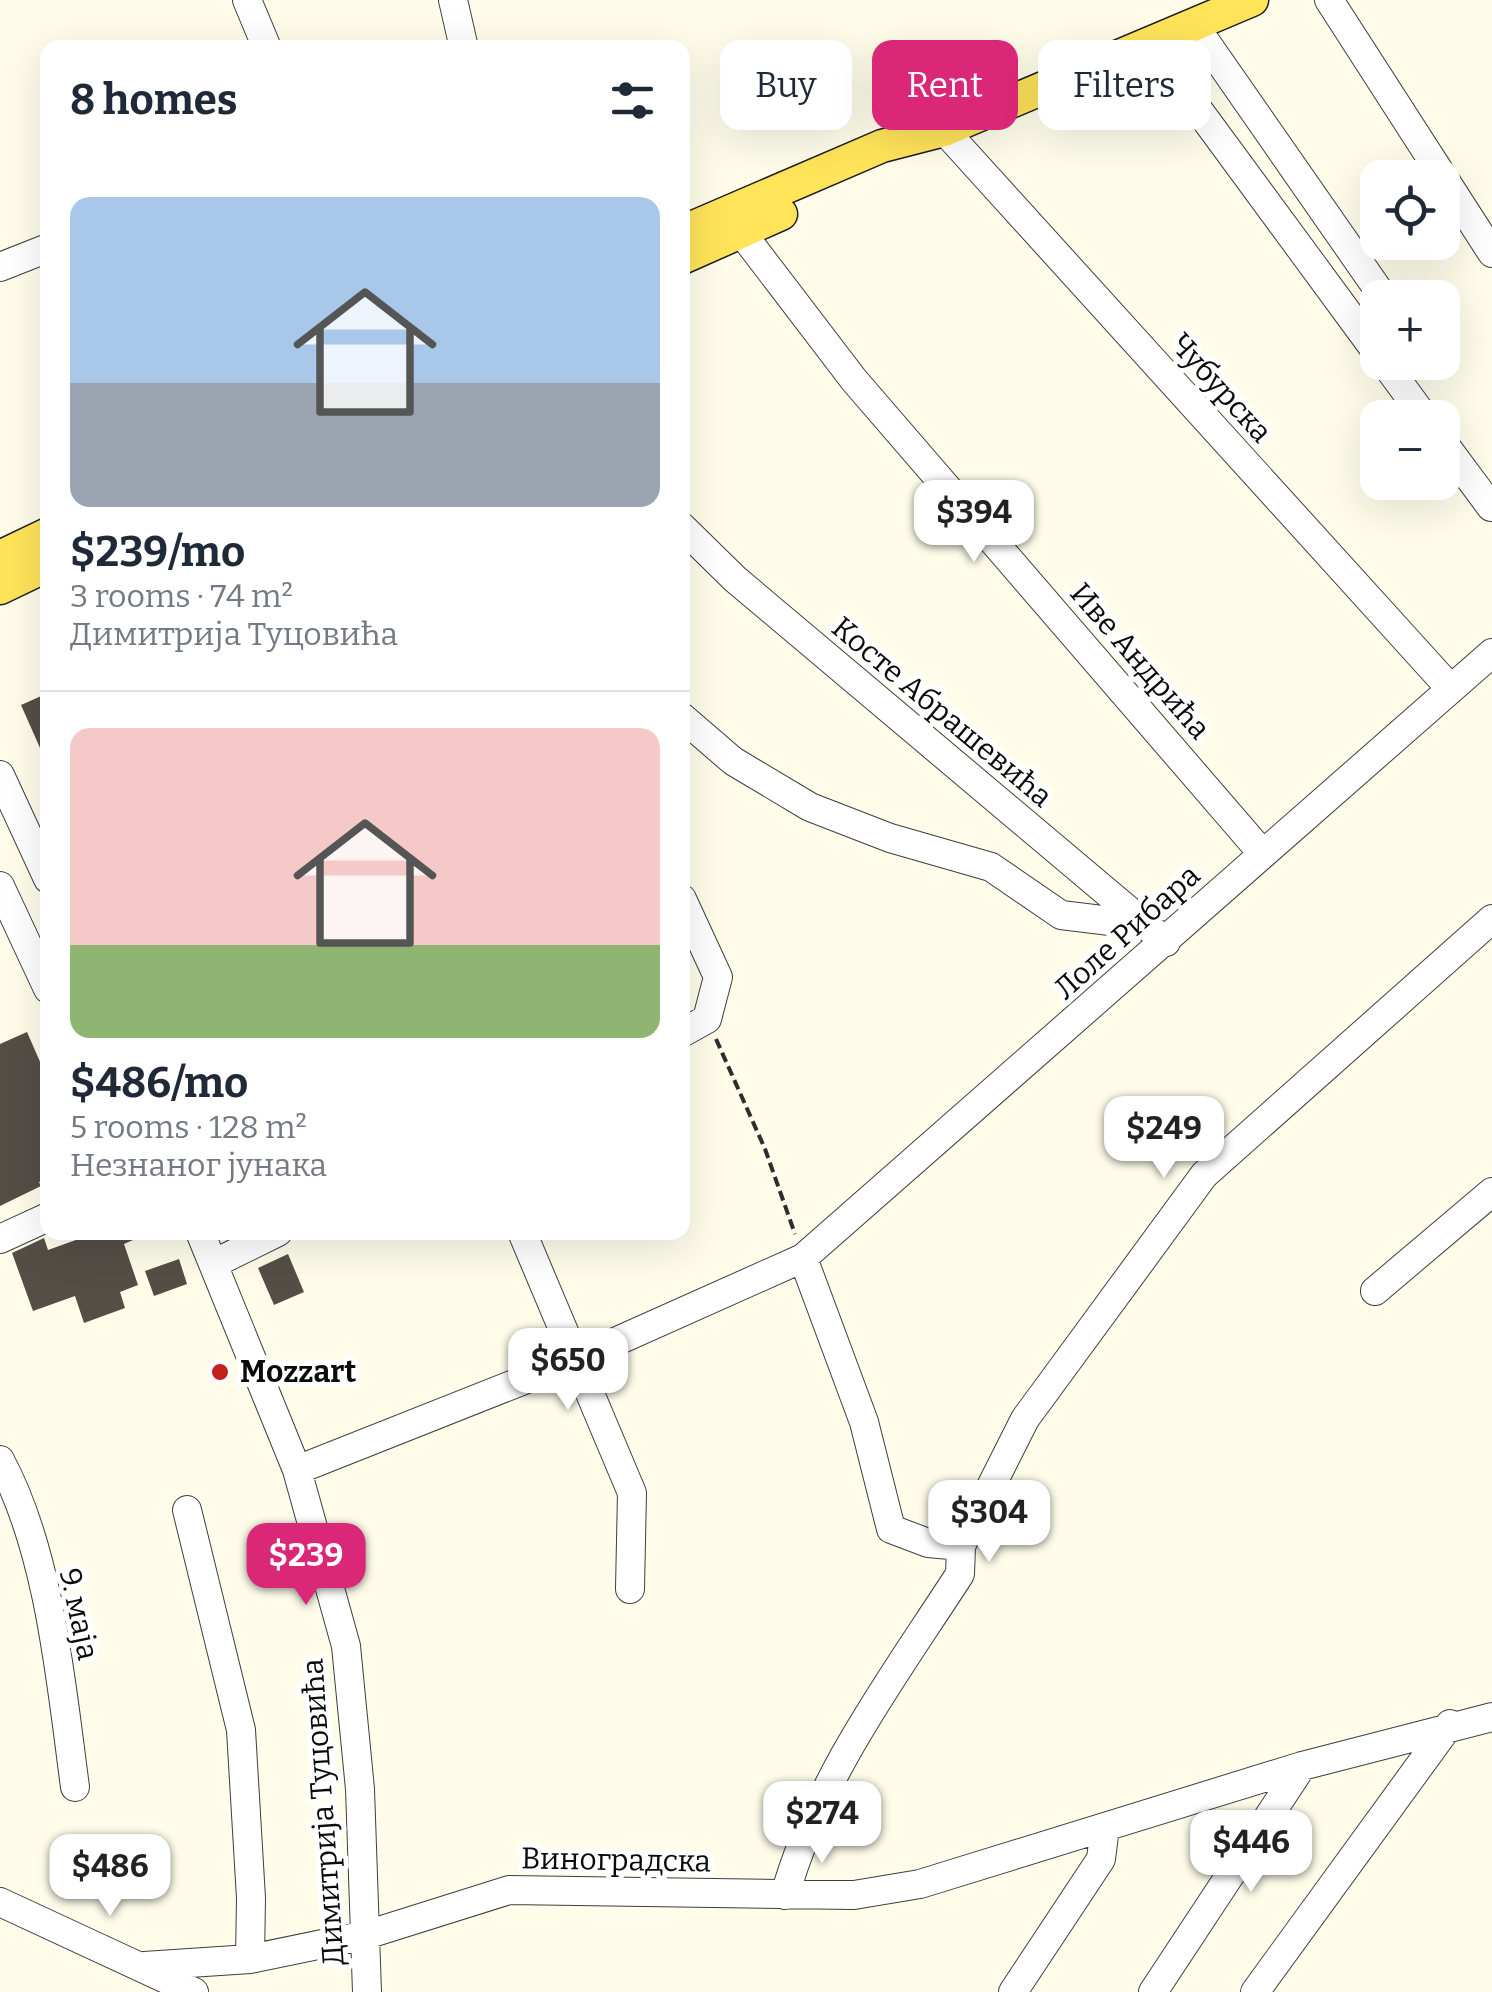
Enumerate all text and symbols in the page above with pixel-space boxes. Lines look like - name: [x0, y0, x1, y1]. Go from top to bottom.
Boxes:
- chip: Buy: [720, 40, 852, 130]
- chip: Rent: [872, 40, 1018, 130]
- chip: Filters: [1038, 40, 1211, 130]
- icon: filters: [605, 73, 660, 128]
- text: 8 homes: [70, 75, 238, 125]
- map controls: [1360, 160, 1460, 500]
- button: locate: [1360, 160, 1460, 260]
- icon: home: [275, 262, 455, 442]
- button: +: [1360, 280, 1460, 380]
- street label: Чубурска: [1163, 326, 1279, 450]
- button: −: [1360, 400, 1460, 500]
- pin: $394: [915, 480, 1033, 565]
- text: $394: [936, 493, 1012, 531]
- text: $239/mo: [70, 527, 245, 577]
- street label: Иве Андрића: [1062, 576, 1218, 746]
- text: 3 rooms · 74 m²: [70, 577, 293, 615]
- street label: Косте Абрашевића: [825, 609, 1059, 815]
- text: Димитрија Туцовића: [70, 615, 398, 653]
- icon: home: [275, 793, 455, 973]
- street label: Лоле Рибара: [1047, 857, 1207, 1007]
- text: $486/mo: [70, 1058, 248, 1108]
- pin: $249: [1105, 1096, 1223, 1181]
- text: 5 rooms · 128 m²: [70, 1108, 307, 1146]
- text: $249: [1126, 1109, 1202, 1147]
- text: Незнаног јунака: [70, 1146, 327, 1184]
- pin: $650: [509, 1328, 627, 1413]
- text: $650: [530, 1341, 606, 1379]
- place label: Mozzart: [240, 1354, 356, 1390]
- marker: Mozzart: [209, 1361, 231, 1383]
- pin: $304: [930, 1480, 1048, 1565]
- text: $304: [950, 1493, 1028, 1531]
- pin: $239: [247, 1523, 365, 1608]
- text: $239: [269, 1536, 343, 1574]
- street label: 9. маја: [52, 1565, 106, 1663]
- street label: Димитрија Туцовића: [294, 1657, 352, 1967]
- pin: $274: [763, 1781, 881, 1866]
- text: $274: [785, 1794, 859, 1832]
- pin: $446: [1192, 1810, 1310, 1895]
- text: $446: [1212, 1823, 1290, 1861]
- pin: $486: [51, 1834, 169, 1919]
- street label: Виноградска: [521, 1840, 711, 1880]
- text: $486: [71, 1847, 149, 1885]

